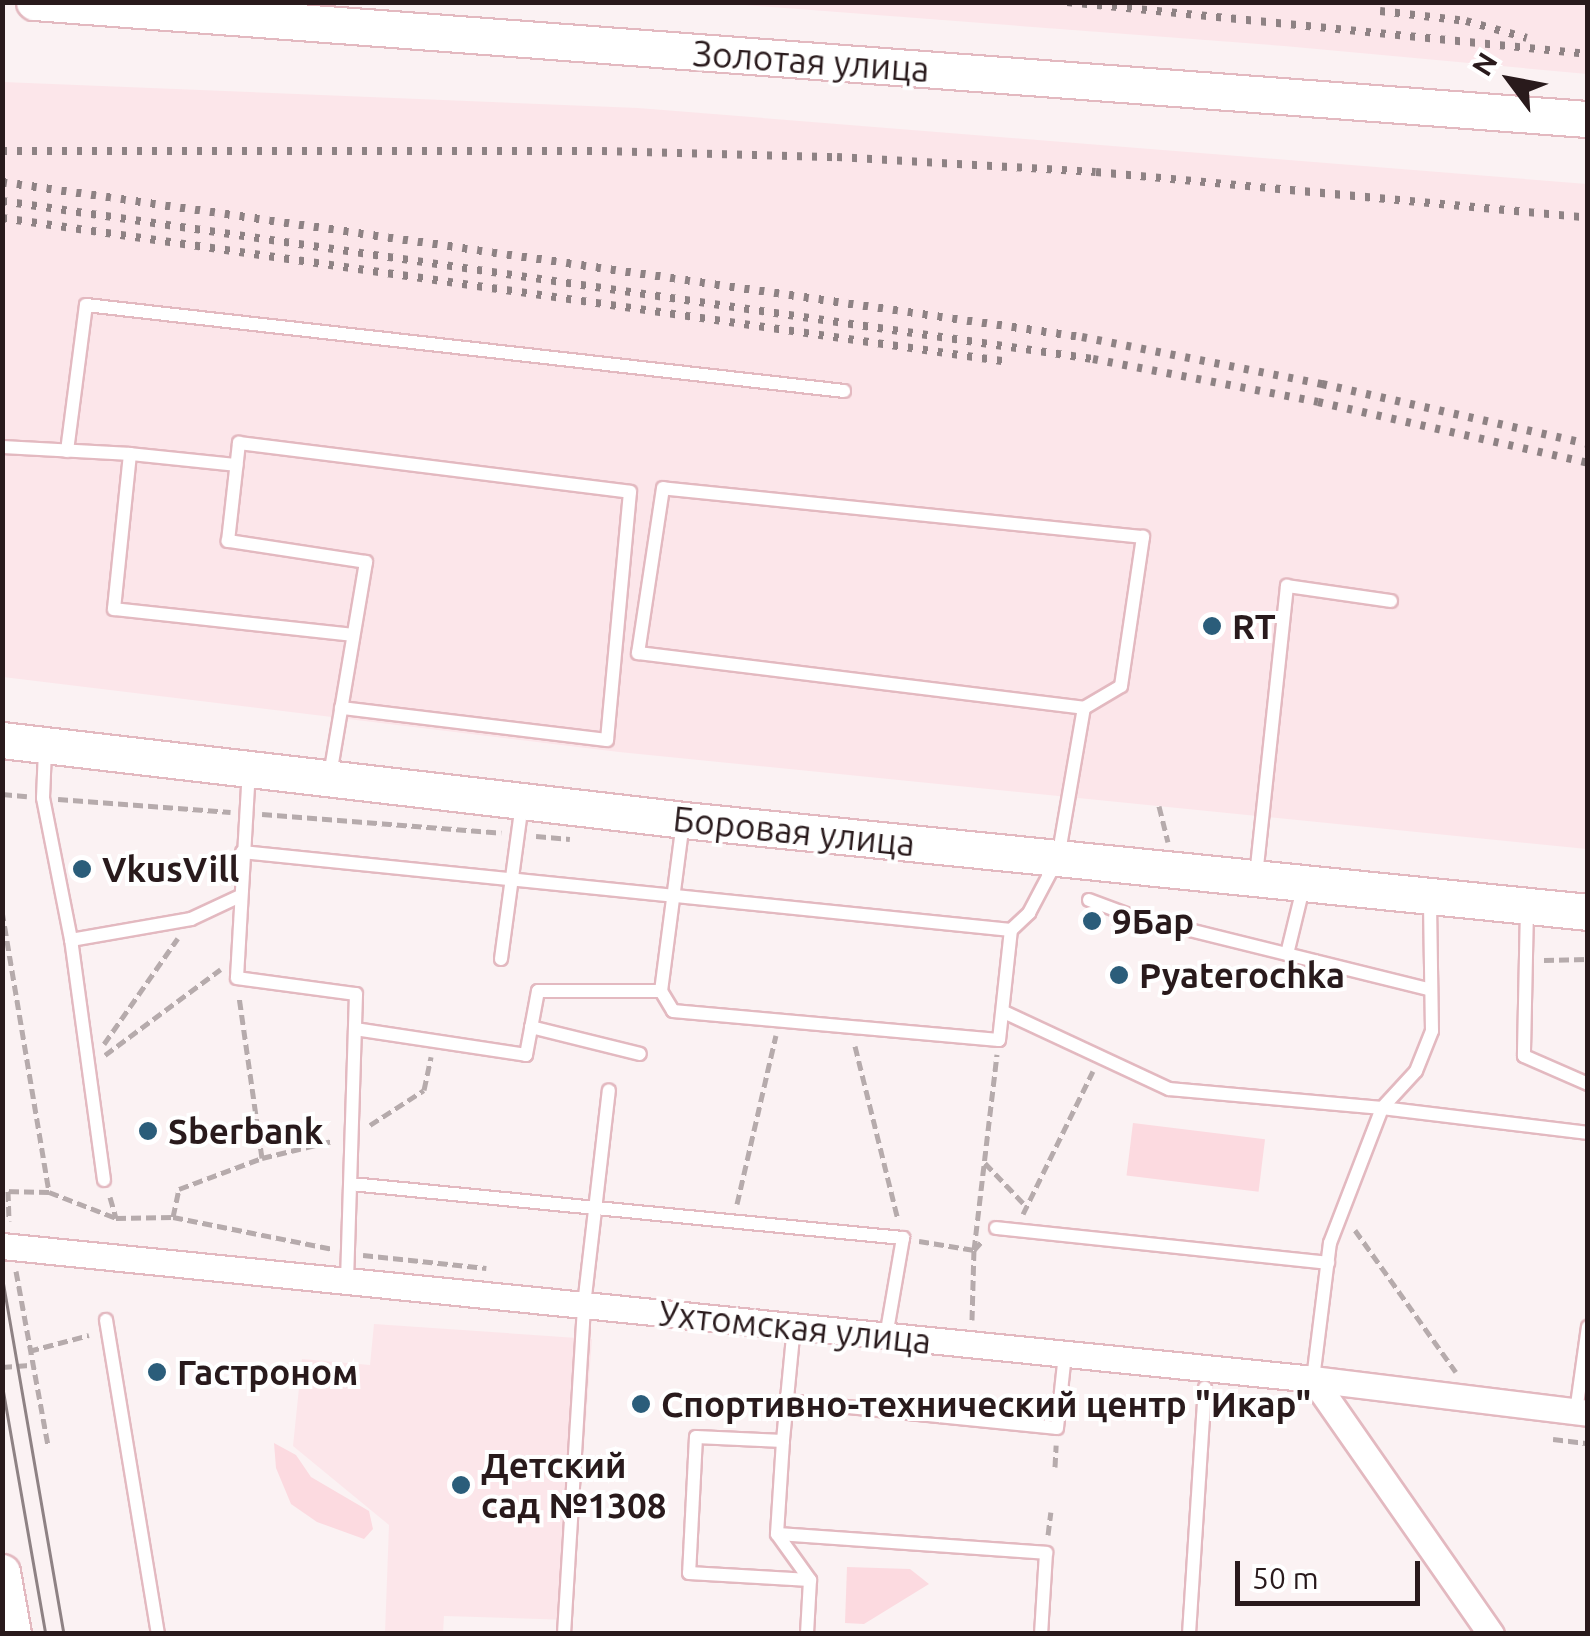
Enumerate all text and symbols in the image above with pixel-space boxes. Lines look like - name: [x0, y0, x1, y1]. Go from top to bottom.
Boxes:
- north arrow: [1460, 30, 1560, 130]
- street label: Золотая улица: [691, 32, 931, 90]
- text: N: [1465, 47, 1503, 81]
- place label: RT: [1232, 605, 1276, 647]
- marker: RT: [1201, 615, 1223, 637]
- street label: Боровая улица: [671, 797, 917, 865]
- place label: VkusVill: [102, 848, 239, 890]
- marker: VkusVill: [71, 858, 93, 880]
- place label: 9Бар: [1112, 900, 1194, 942]
- marker: 9Бар: [1081, 910, 1103, 932]
- place label: Pyaterochka: [1139, 954, 1345, 996]
- marker: Pyaterochka: [1108, 964, 1130, 986]
- place label: Sberbank: [168, 1110, 323, 1152]
- marker: Sberbank: [137, 1120, 159, 1142]
- street label: Ухтомская улица: [657, 1292, 933, 1362]
- place label: Гастроном: [177, 1351, 358, 1393]
- marker: Гастроном: [146, 1361, 168, 1383]
- place label: Спортивно-технический центр "Икар": [661, 1383, 1311, 1425]
- marker: Спортивно-технический центр "Икар": [630, 1393, 652, 1415]
- place label: Детский сад №1308: [481, 1444, 666, 1526]
- marker: Детский сад №1308: [450, 1474, 472, 1496]
- scale bar: [1240, 1541, 1425, 1603]
- text: 50 m: [1252, 1561, 1319, 1595]

